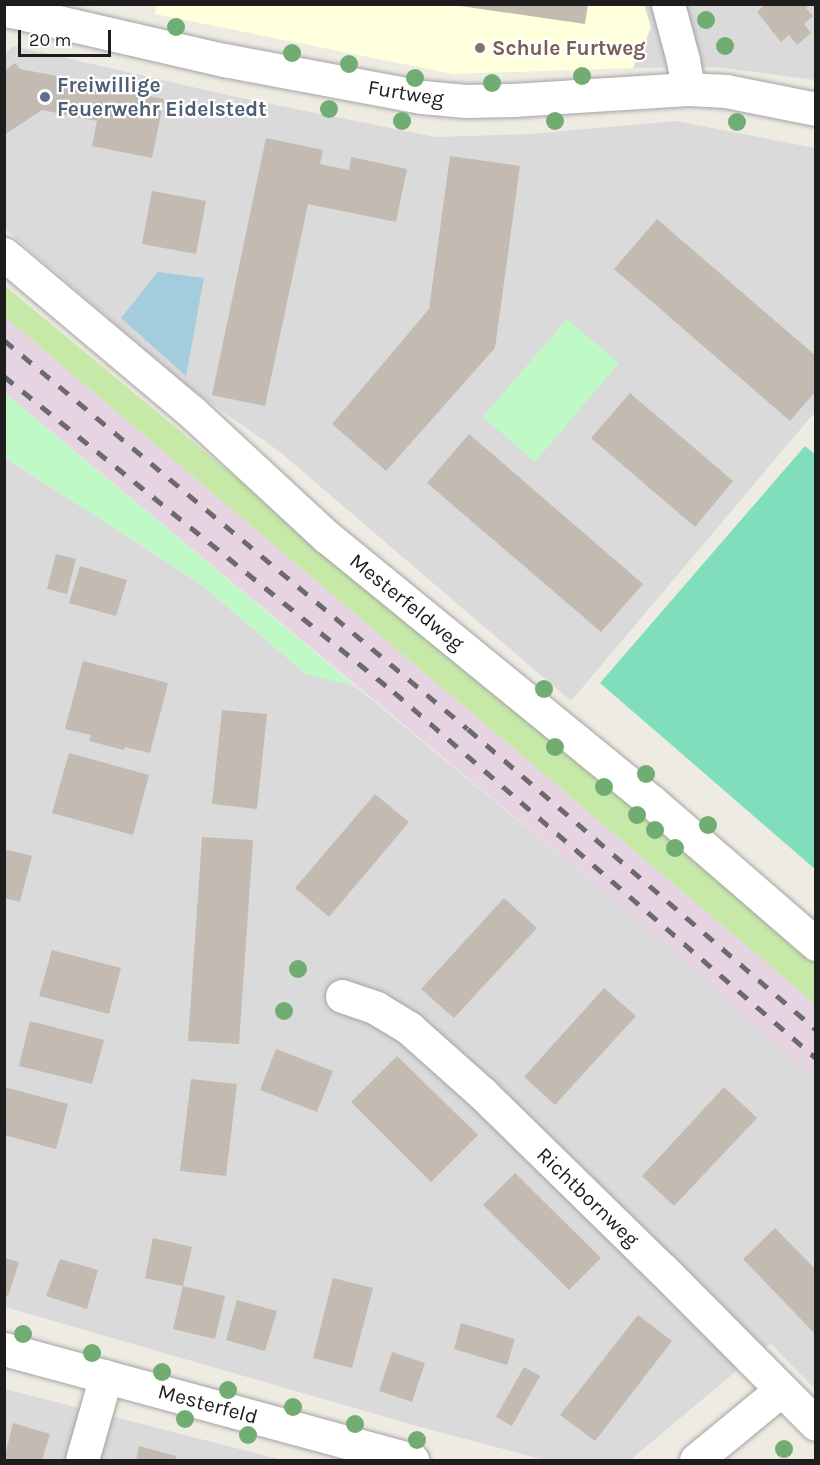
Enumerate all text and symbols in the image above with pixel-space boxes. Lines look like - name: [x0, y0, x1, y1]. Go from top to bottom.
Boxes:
- scale bar: [21, 18, 114, 56]
- text: 20 m: [29, 29, 71, 51]
- place label: Schule Furtweg: [492, 35, 646, 61]
- marker: Schule Furtweg: [473, 41, 487, 55]
- place label: Freiwillige Feuerwehr Eidelstedt: [57, 72, 266, 122]
- street label: Furtweg: [366, 75, 446, 111]
- marker: Freiwillige Feuerwehr Eidelstedt: [38, 90, 52, 104]
- street label: Mesterfeldweg: [345, 548, 469, 656]
- street label: Richtbornweg: [532, 1142, 644, 1252]
- street label: Mesterfeld: [155, 1379, 261, 1429]

